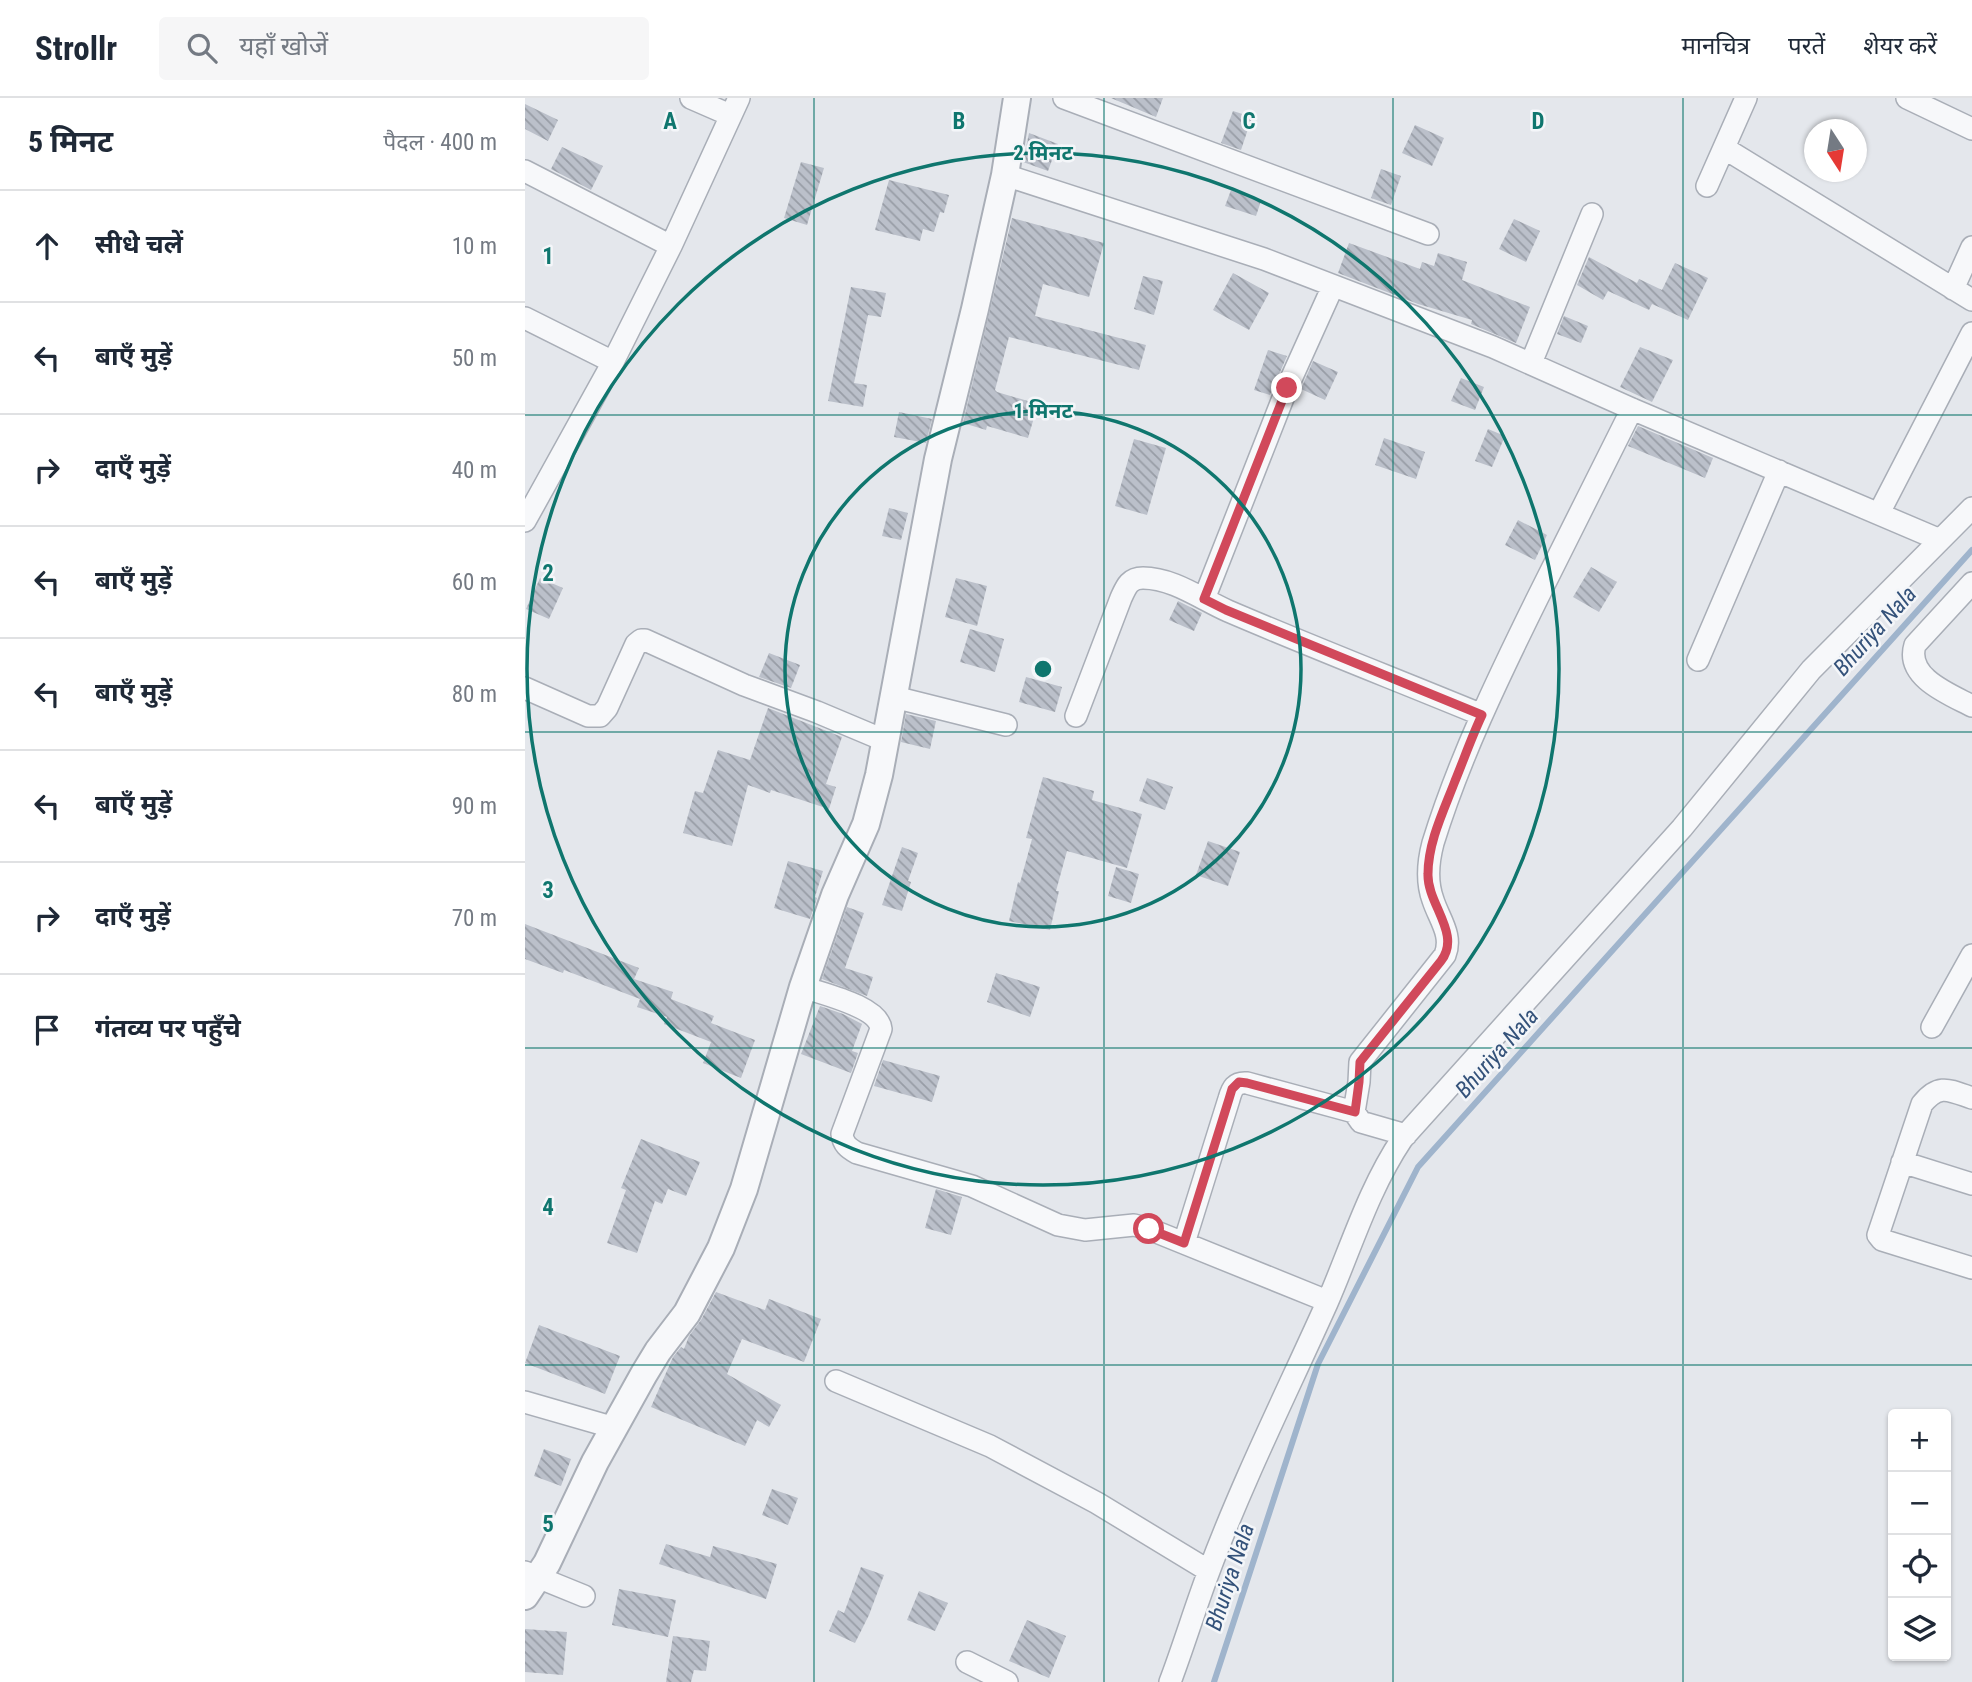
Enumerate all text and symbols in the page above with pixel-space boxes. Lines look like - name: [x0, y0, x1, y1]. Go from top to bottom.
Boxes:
- search box: [159, 17, 649, 80]
- text: Strollr: [35, 29, 117, 68]
- icon: search: [183, 29, 221, 67]
- text: यहाँ खोजें: [239, 31, 328, 61]
- text: मानचित्र: [1681, 32, 1750, 60]
- text: परतें: [1788, 32, 1825, 60]
- text: शेयर करें: [1863, 32, 1937, 60]
- text: A: [663, 108, 677, 135]
- text: B: [953, 108, 965, 135]
- text: C: [1242, 108, 1256, 135]
- text: D: [1532, 108, 1545, 135]
- north arrow: [1804, 119, 1867, 182]
- text: 5 मिनट: [28, 124, 113, 159]
- text: पैदल · 400 m: [383, 129, 497, 156]
- text: 2 मिनट: [1013, 141, 1073, 165]
- icon: ahead: [28, 227, 66, 265]
- text: सीधे चलें: [95, 229, 183, 259]
- text: 10 m: [452, 233, 497, 260]
- text: 1: [542, 243, 554, 270]
- icon: left: [28, 339, 66, 377]
- text: बाएँ मुड़ें: [95, 341, 172, 371]
- text: 50 m: [452, 345, 497, 372]
- route end: [1271, 372, 1302, 403]
- text: 1 मिनट: [1013, 399, 1073, 423]
- icon: right: [28, 451, 66, 489]
- text: दाएँ मुड़ें: [95, 453, 171, 483]
- text: 40 m: [452, 457, 497, 484]
- text: 2: [542, 560, 554, 587]
- icon: left: [28, 563, 66, 601]
- text: बाएँ मुड़ें: [95, 565, 172, 595]
- text: 60 m: [452, 569, 497, 596]
- water label: Bhuriya Nala: [1828, 581, 1922, 681]
- centre of rings: [1031, 657, 1055, 681]
- icon: left: [28, 675, 66, 713]
- text: बाएँ मुड़ें: [95, 677, 172, 707]
- text: 80 m: [452, 681, 497, 708]
- icon: left: [28, 787, 66, 825]
- text: बाएँ मुड़ें: [95, 789, 172, 819]
- text: 90 m: [452, 793, 497, 820]
- text: 3: [542, 877, 554, 904]
- icon: right: [28, 899, 66, 937]
- text: दाएँ मुड़ें: [95, 901, 171, 931]
- text: 70 m: [452, 905, 497, 932]
- water label: Bhuriya Nala: [1450, 1003, 1544, 1103]
- icon: arrive: [28, 1011, 66, 1049]
- text: गंतव्य पर पहुँचे: [95, 1013, 241, 1043]
- text: 4: [542, 1194, 554, 1221]
- route start: [1133, 1213, 1164, 1244]
- map controls: [1888, 1409, 1951, 1661]
- button: +: [1888, 1409, 1951, 1472]
- button: −: [1888, 1472, 1951, 1535]
- text: 5: [542, 1511, 554, 1538]
- water label: Bhuriya Nala: [1200, 1520, 1260, 1634]
- button: locate: [1888, 1535, 1951, 1598]
- button: layers: [1888, 1598, 1951, 1661]

